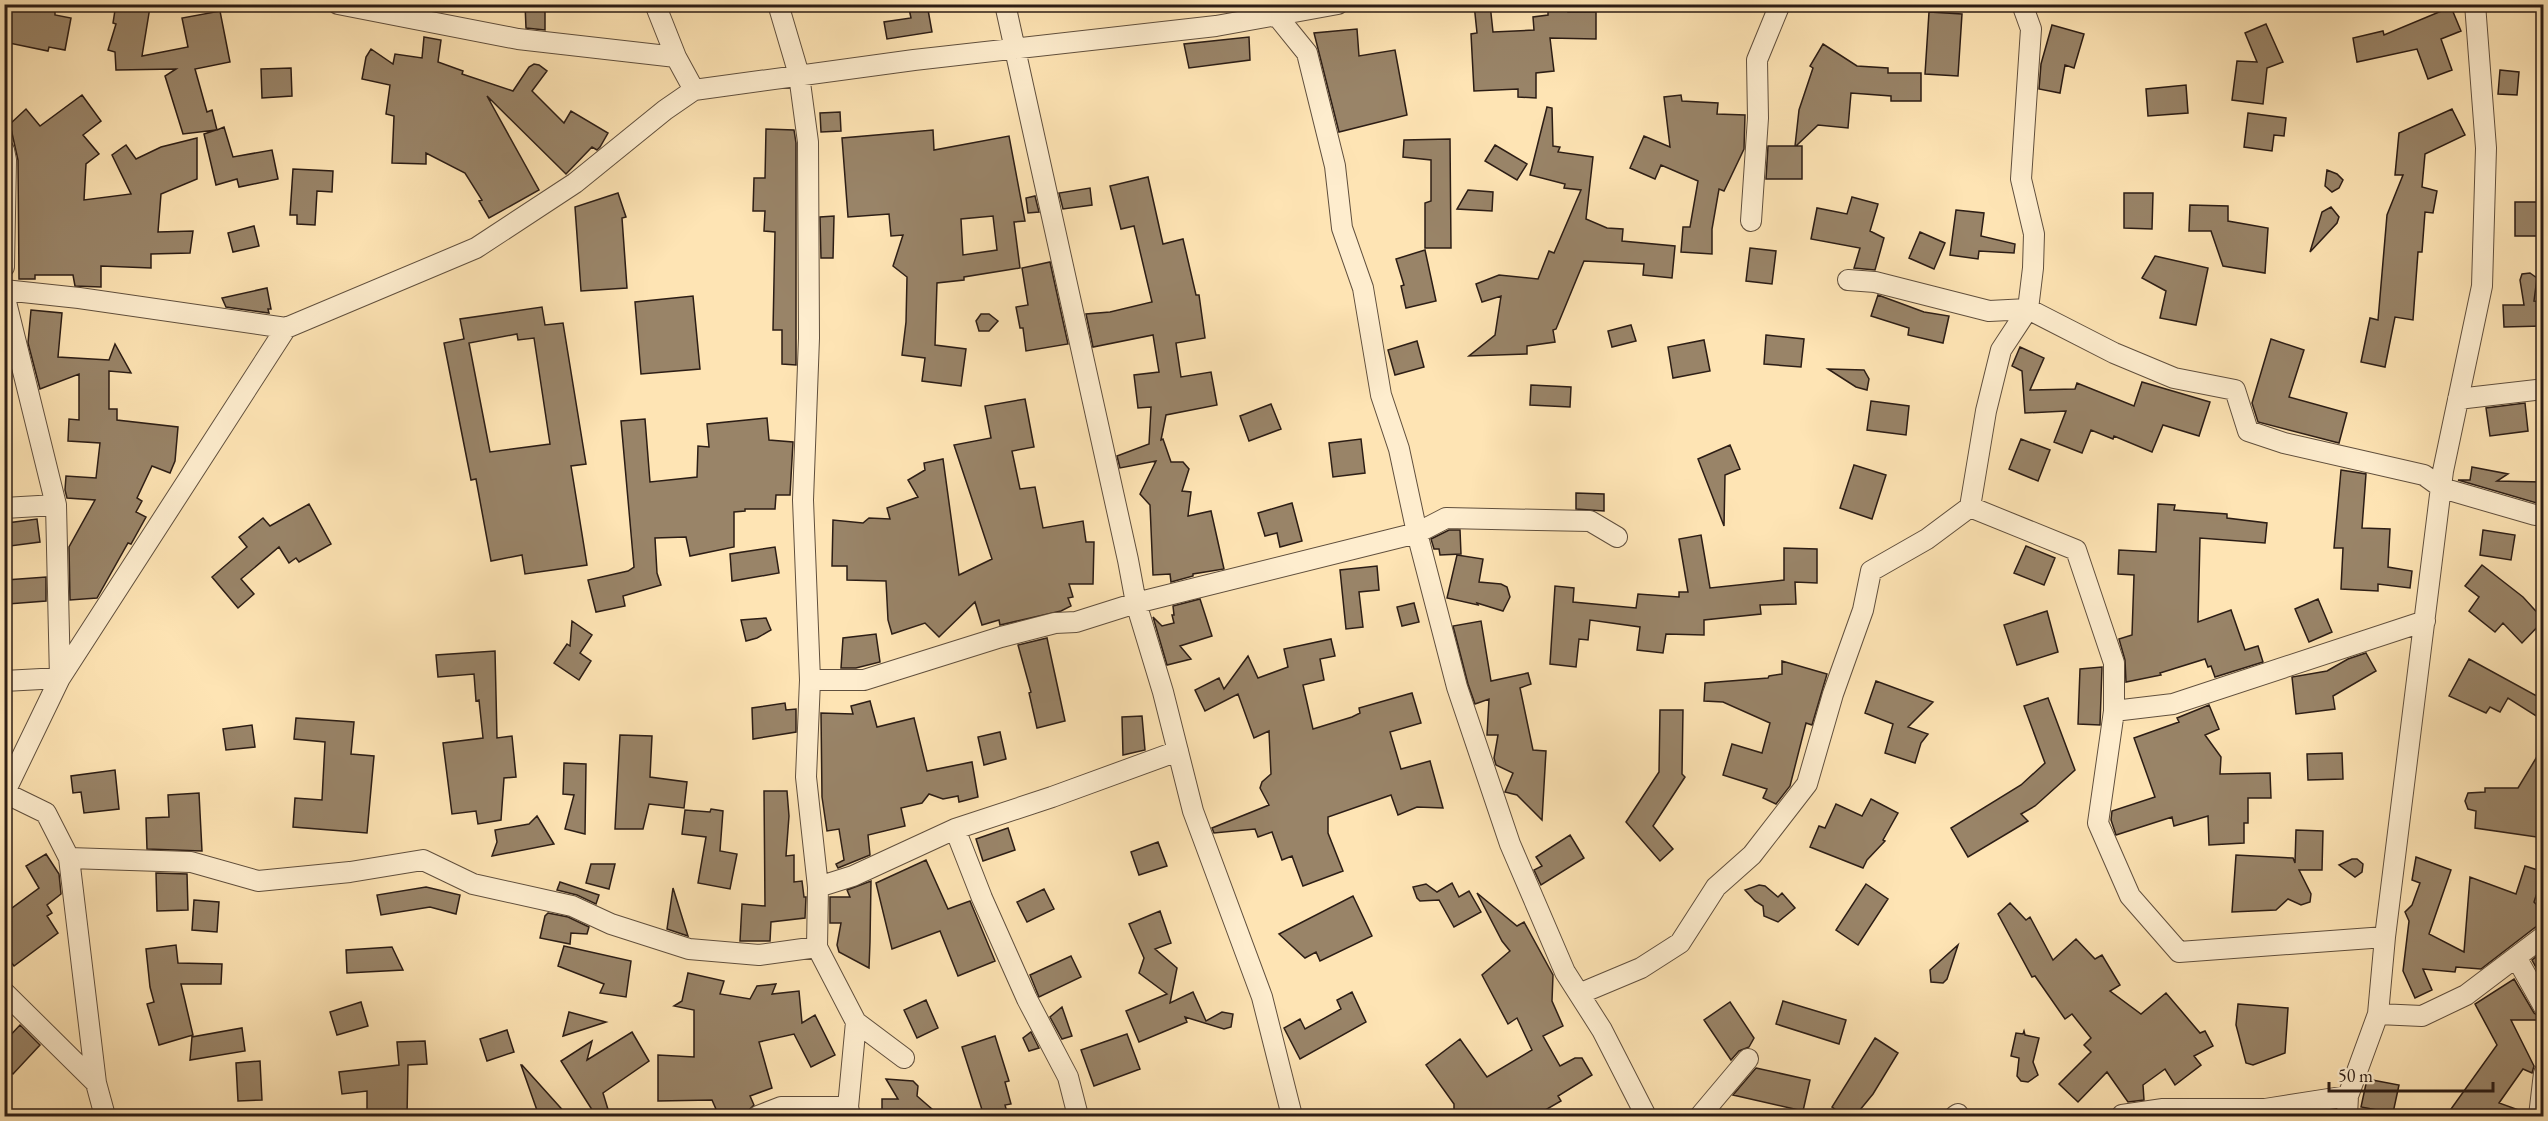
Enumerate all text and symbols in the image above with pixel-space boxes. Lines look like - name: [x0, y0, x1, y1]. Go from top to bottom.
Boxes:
- scale bar: [2329, 1055, 2492, 1093]
- text: 50 m: [2338, 1064, 2373, 1087]

